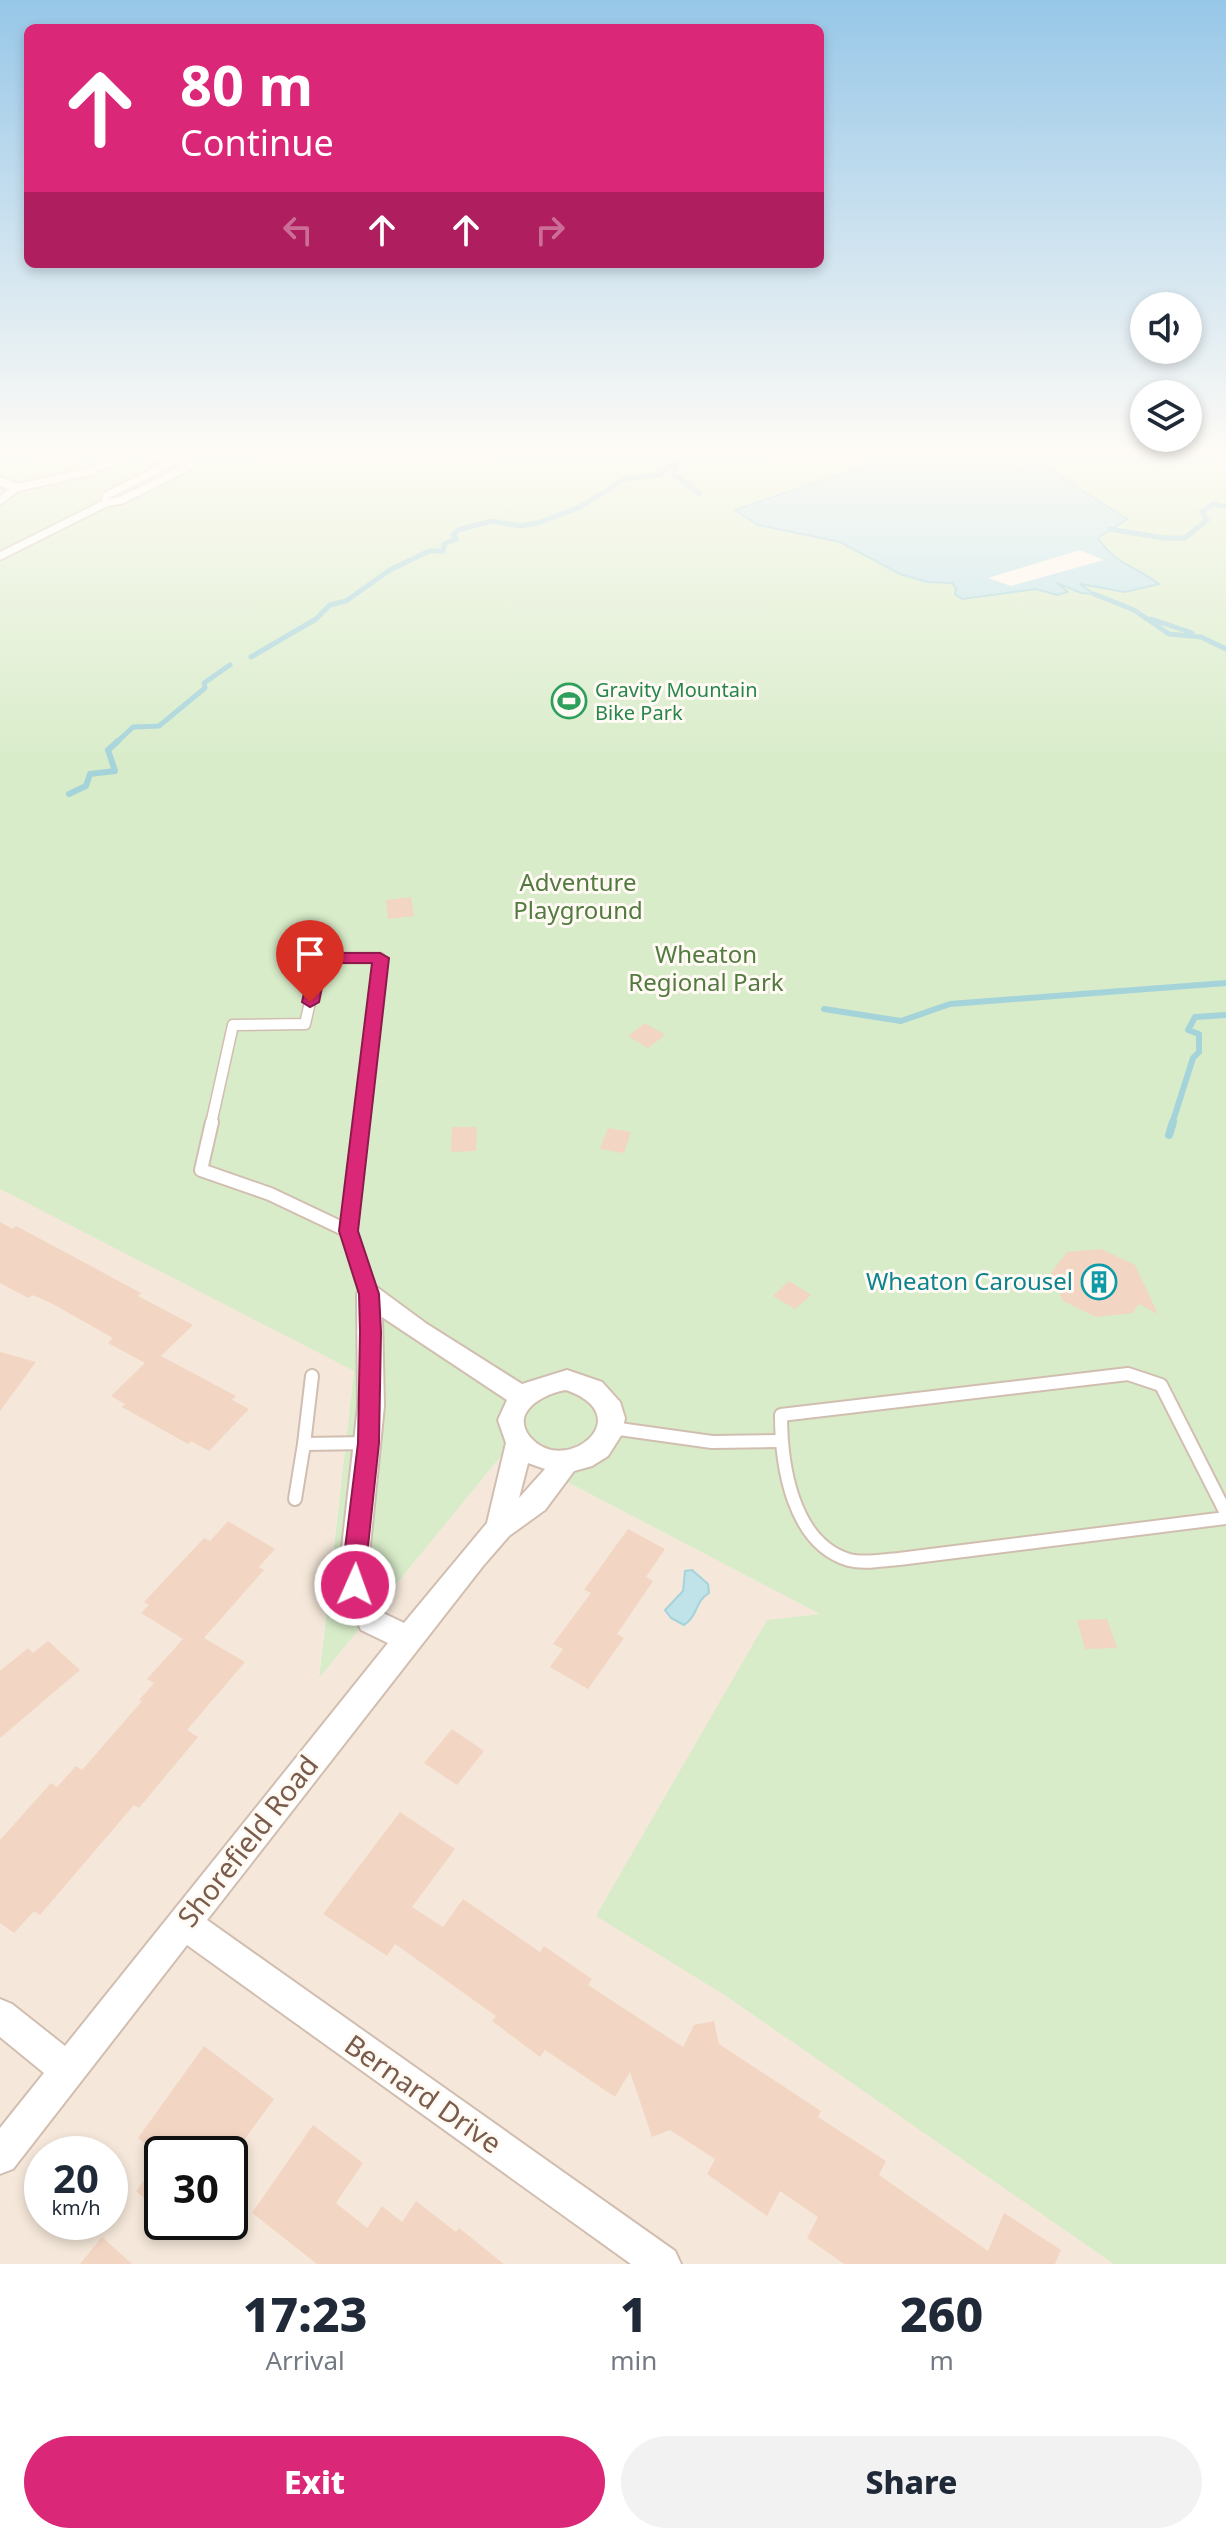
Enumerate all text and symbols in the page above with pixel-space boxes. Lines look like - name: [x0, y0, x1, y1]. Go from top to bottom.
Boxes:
- text: 80 m: [180, 46, 313, 122]
- icon: ahead: [48, 56, 152, 160]
- text: Continue: [180, 118, 334, 167]
- icon: left: [276, 208, 320, 252]
- icon: ahead: [360, 208, 404, 252]
- icon: ahead: [444, 208, 488, 252]
- icon: right: [528, 208, 572, 252]
- map controls: [1130, 292, 1202, 452]
- button: sound: [1130, 292, 1202, 364]
- button: layers: [1130, 380, 1202, 452]
- place label: Gravity Mountain Bike Park: [595, 676, 758, 726]
- sports icon: Gravity Mountain Bike Park: [550, 682, 588, 720]
- park label: Adventure Playground: [513, 865, 643, 926]
- pin: [276, 920, 344, 1002]
- icon: arrive: [288, 932, 332, 976]
- park label: Wheaton Regional Park: [628, 937, 784, 998]
- building icon: Wheaton Carousel: [1080, 1263, 1118, 1301]
- place label: Wheaton Carousel: [866, 1264, 1073, 1297]
- position arrow: [313, 1543, 397, 1627]
- street label: Shorefield Road: [168, 1747, 326, 1934]
- street label: Bernard Drive: [338, 2025, 510, 2161]
- speed limit sign: 30: [144, 2136, 248, 2240]
- text: 20: [53, 2150, 99, 2205]
- text: km/h: [51, 2194, 101, 2221]
- text: 17:23: [243, 2281, 367, 2346]
- text: 1: [620, 2281, 648, 2346]
- text: 260: [900, 2281, 983, 2346]
- text: Arrival: [265, 2342, 345, 2378]
- text: min: [610, 2342, 657, 2378]
- text: m: [929, 2342, 954, 2378]
- button: Exit: [24, 2436, 605, 2528]
- button: Share: [621, 2436, 1202, 2528]

